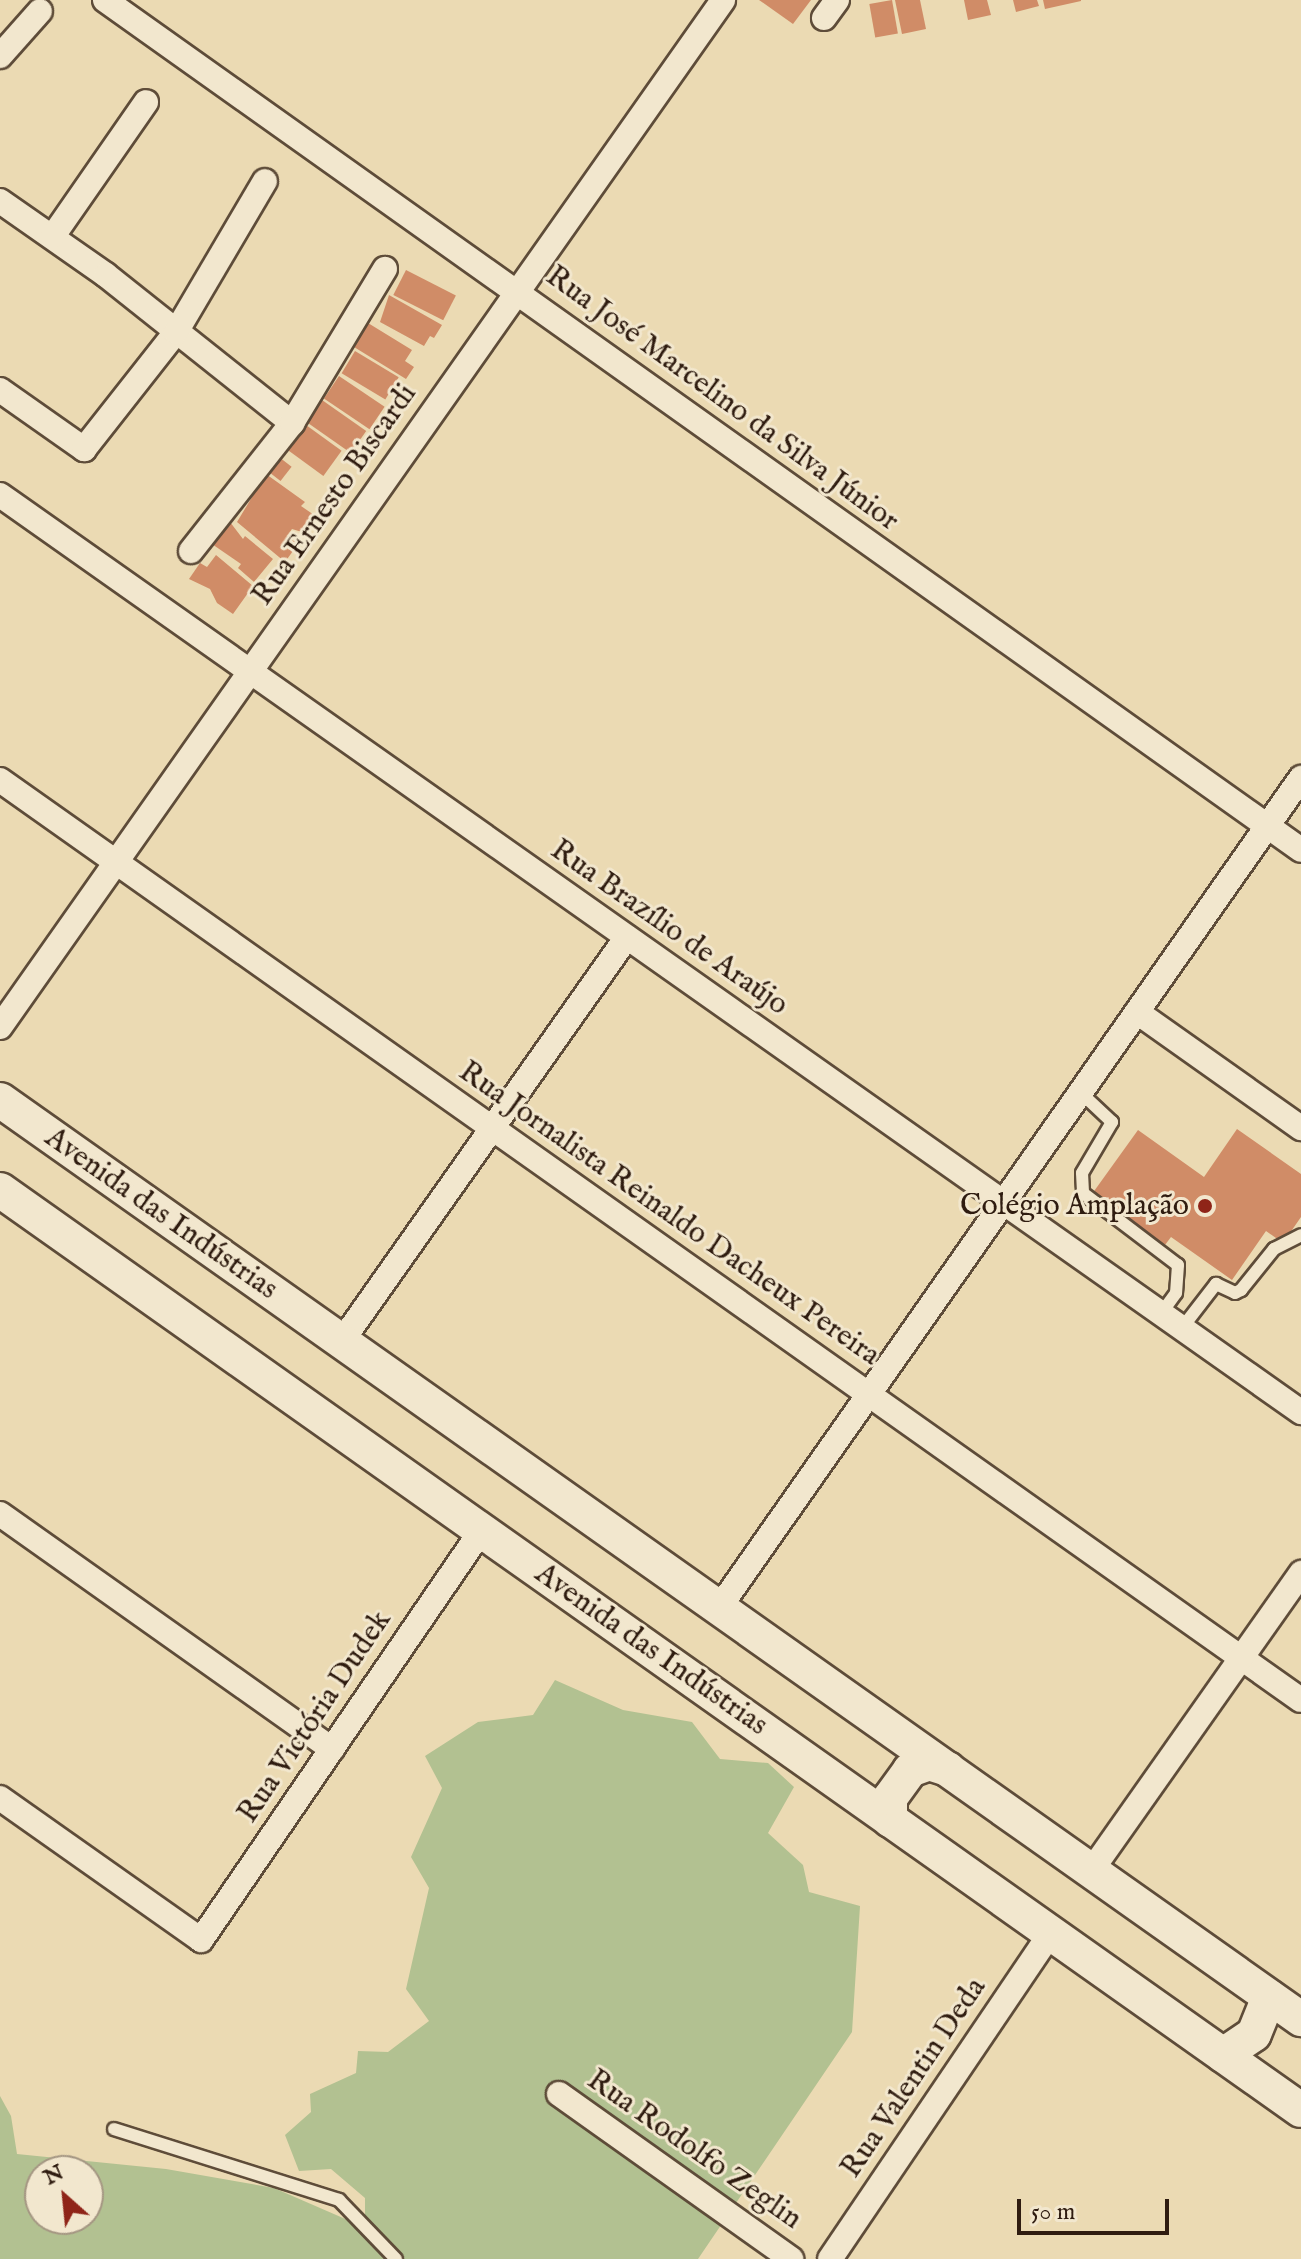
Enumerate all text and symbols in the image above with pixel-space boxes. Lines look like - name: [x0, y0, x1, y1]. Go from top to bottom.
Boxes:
- street label: Rua José Marcelino da Silva Júnior: [539, 259, 905, 539]
- street label: Rua Ernesto Biscardi: [245, 377, 425, 613]
- street label: Rua Brazílio de Araújo: [543, 832, 795, 1024]
- street label: Rua Jornalista Reinaldo Dacheux Pereira: [451, 1054, 887, 1374]
- street label: Avenida das Indústrias: [38, 1120, 284, 1308]
- place label: Colégio Amplação: [960, 1188, 1189, 1224]
- marker: Colégio Amplação: [1196, 1197, 1214, 1215]
- street label: Avenida das Indústrias: [528, 1556, 774, 1744]
- street label: Rua Victória Dudek: [231, 1604, 399, 1830]
- street label: Rua Valentin Deda: [834, 1971, 994, 2185]
- street label: Rua Rodolfo Zeglin: [580, 2063, 808, 2237]
- north arrow: [24, 2155, 104, 2235]
- text: N: [39, 2159, 69, 2192]
- scale bar: [1021, 2183, 1173, 2233]
- text: 50 m: [1031, 2197, 1075, 2228]

